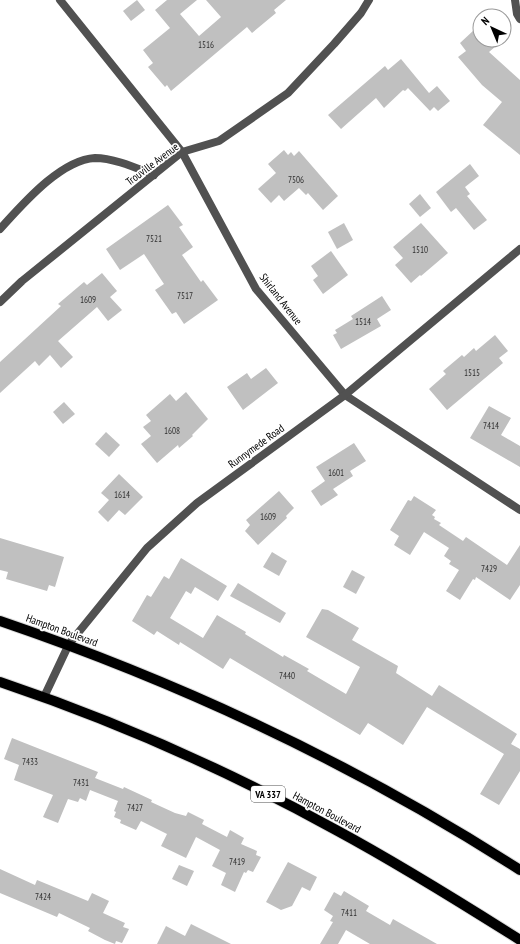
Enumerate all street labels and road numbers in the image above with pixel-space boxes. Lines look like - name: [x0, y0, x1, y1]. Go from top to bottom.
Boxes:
- street label: Trouville Avenue: [123, 139, 182, 188]
- street label: Shirland Avenue: [257, 271, 306, 328]
- street label: Runnymede Road: [225, 421, 287, 471]
- street label: Hampton Boulevard: [24, 611, 100, 650]
- road number: VA 337: [251, 786, 285, 802]
- street label: Hampton Boulevard: [291, 788, 364, 836]

